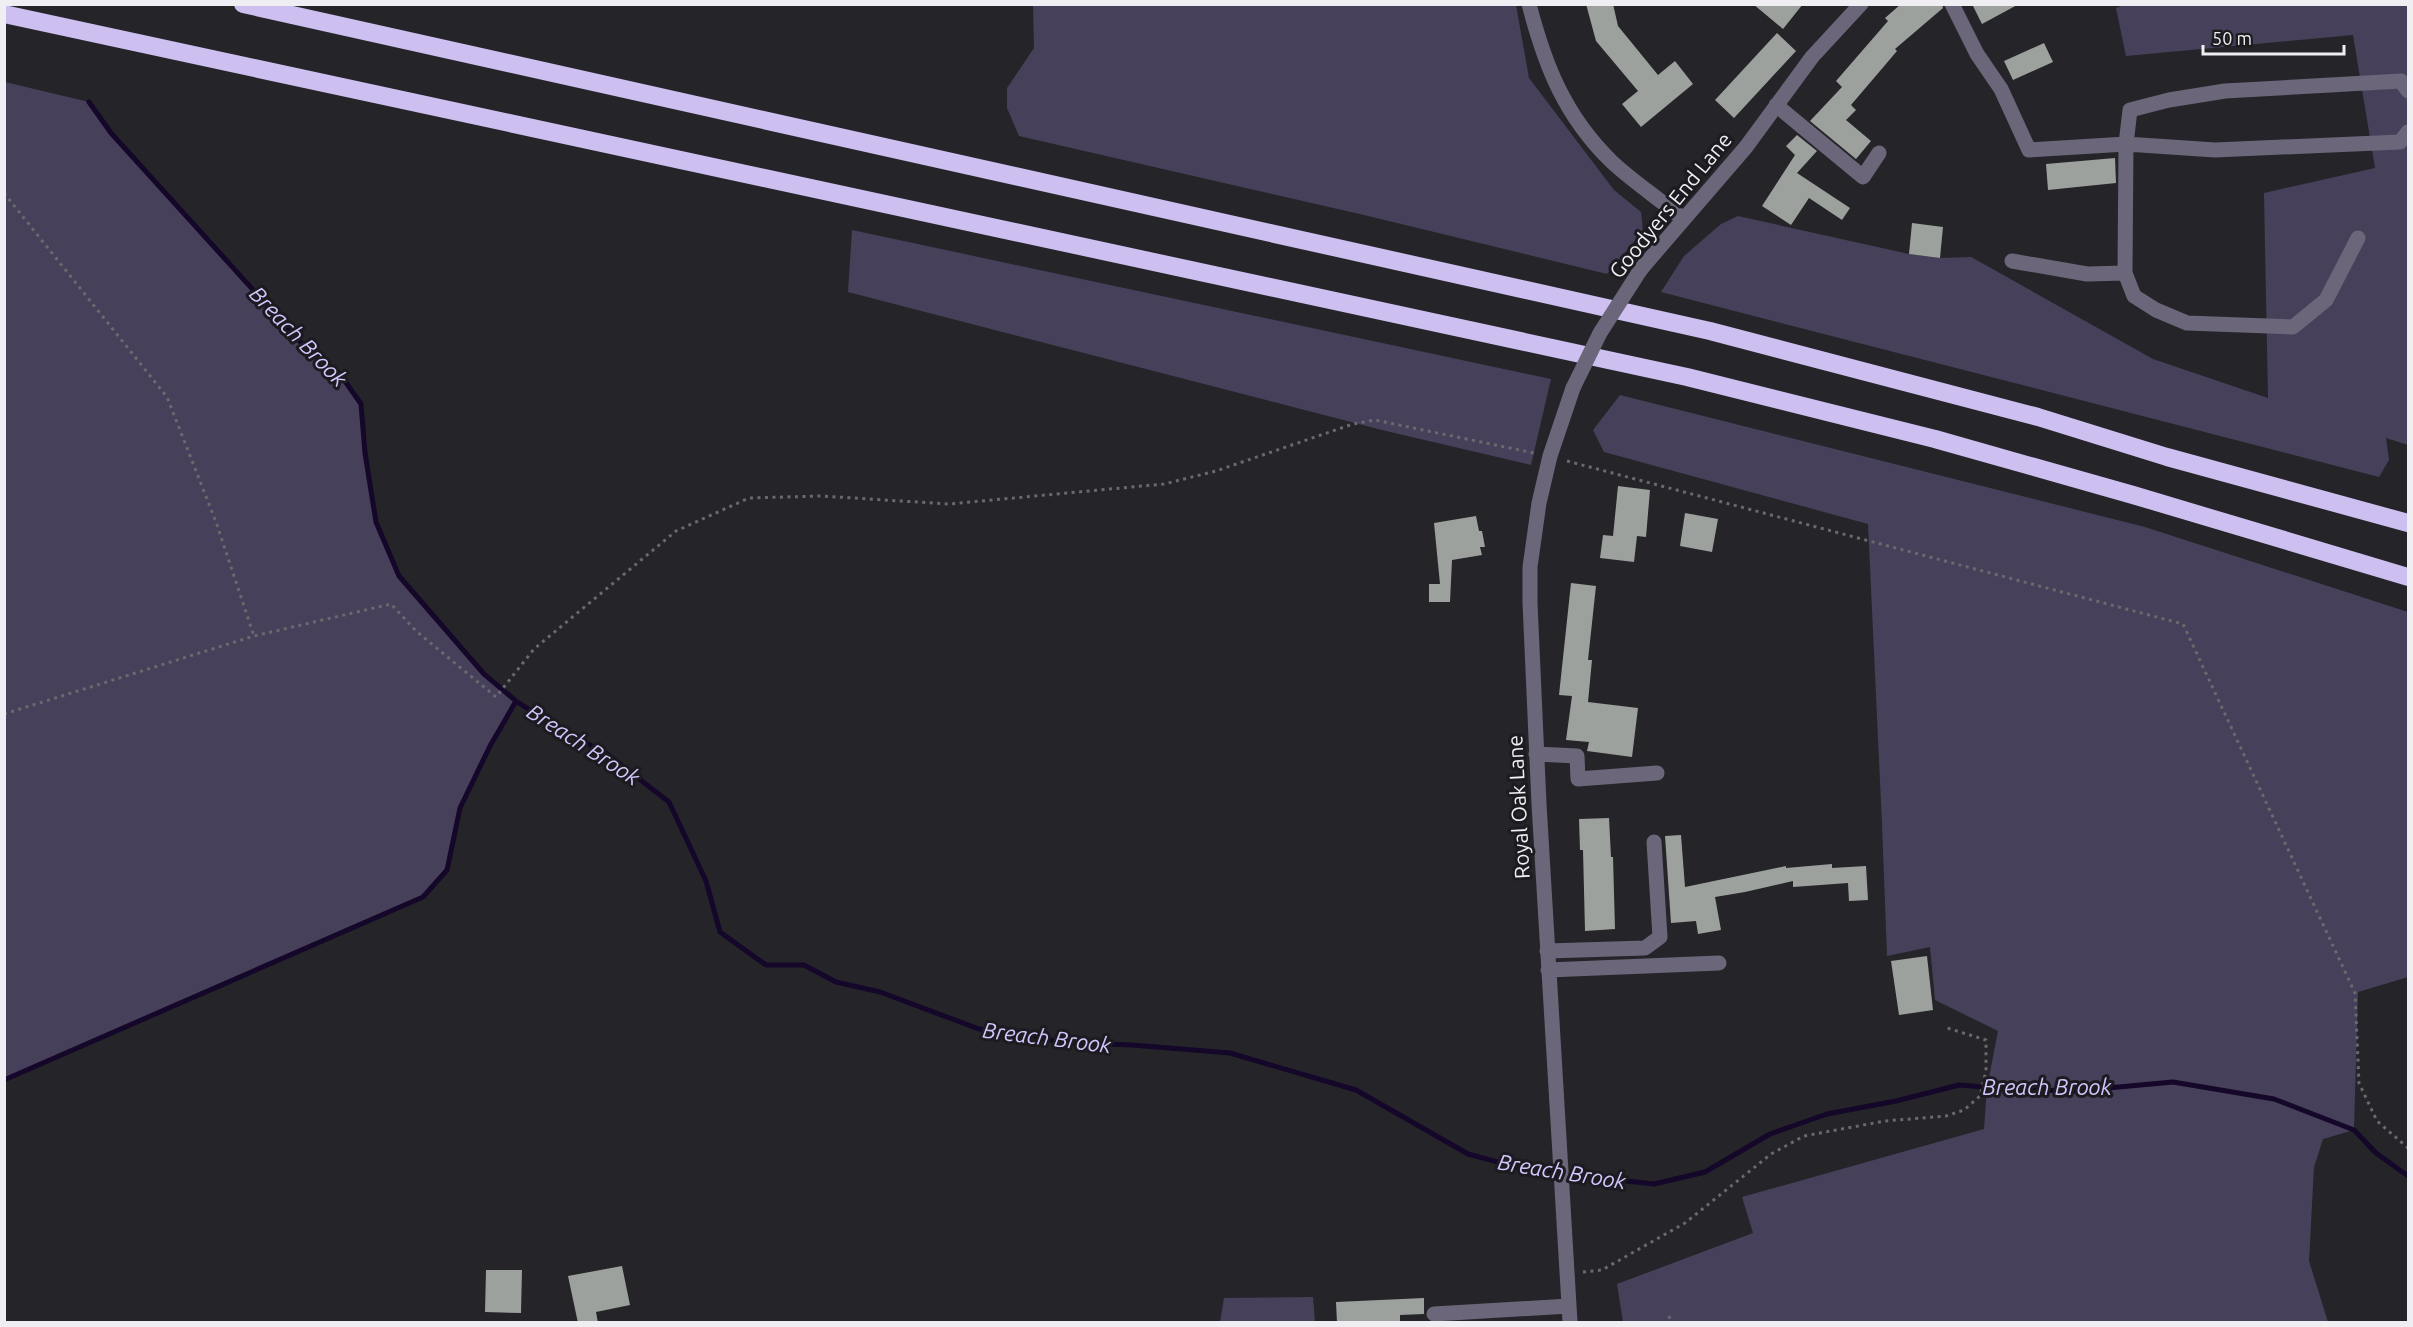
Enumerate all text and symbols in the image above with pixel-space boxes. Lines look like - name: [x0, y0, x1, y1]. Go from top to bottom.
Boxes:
- scale bar: [2203, 18, 2344, 56]
- text: 50 m: [2212, 28, 2252, 48]
- street label: Goodyers End Lane: [1604, 127, 1736, 283]
- water label: Breach Brook: [245, 281, 353, 392]
- water label: Breach Brook: [523, 698, 646, 790]
- street label: Royal Oak Lane: [1502, 734, 1534, 880]
- water label: Breach Brook: [981, 1017, 1114, 1057]
- water label: Breach Brook: [1982, 1074, 2112, 1099]
- water label: Breach Brook: [1496, 1149, 1629, 1194]

